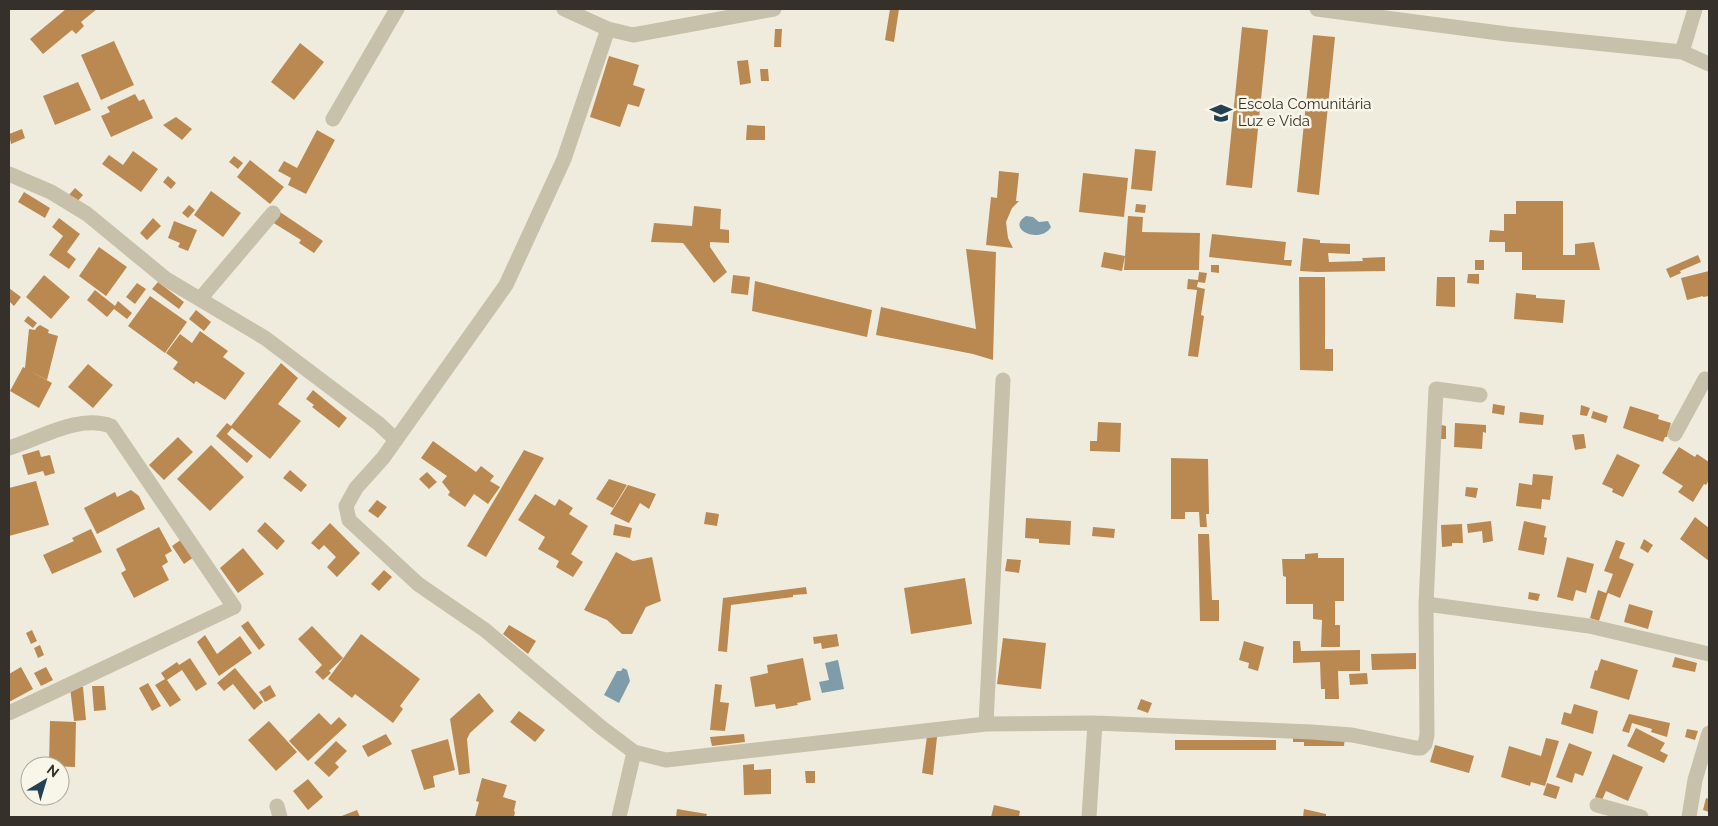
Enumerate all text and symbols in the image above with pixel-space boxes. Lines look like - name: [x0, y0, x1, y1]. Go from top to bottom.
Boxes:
- place label: Escola Comunitária Luz e Vida: [1238, 95, 1371, 130]
- school or university icon: Escola Comunitária Luz e Vida: [1208, 100, 1234, 126]
- north arrow: [20, 756, 70, 806]
- text: N: [44, 761, 62, 780]

